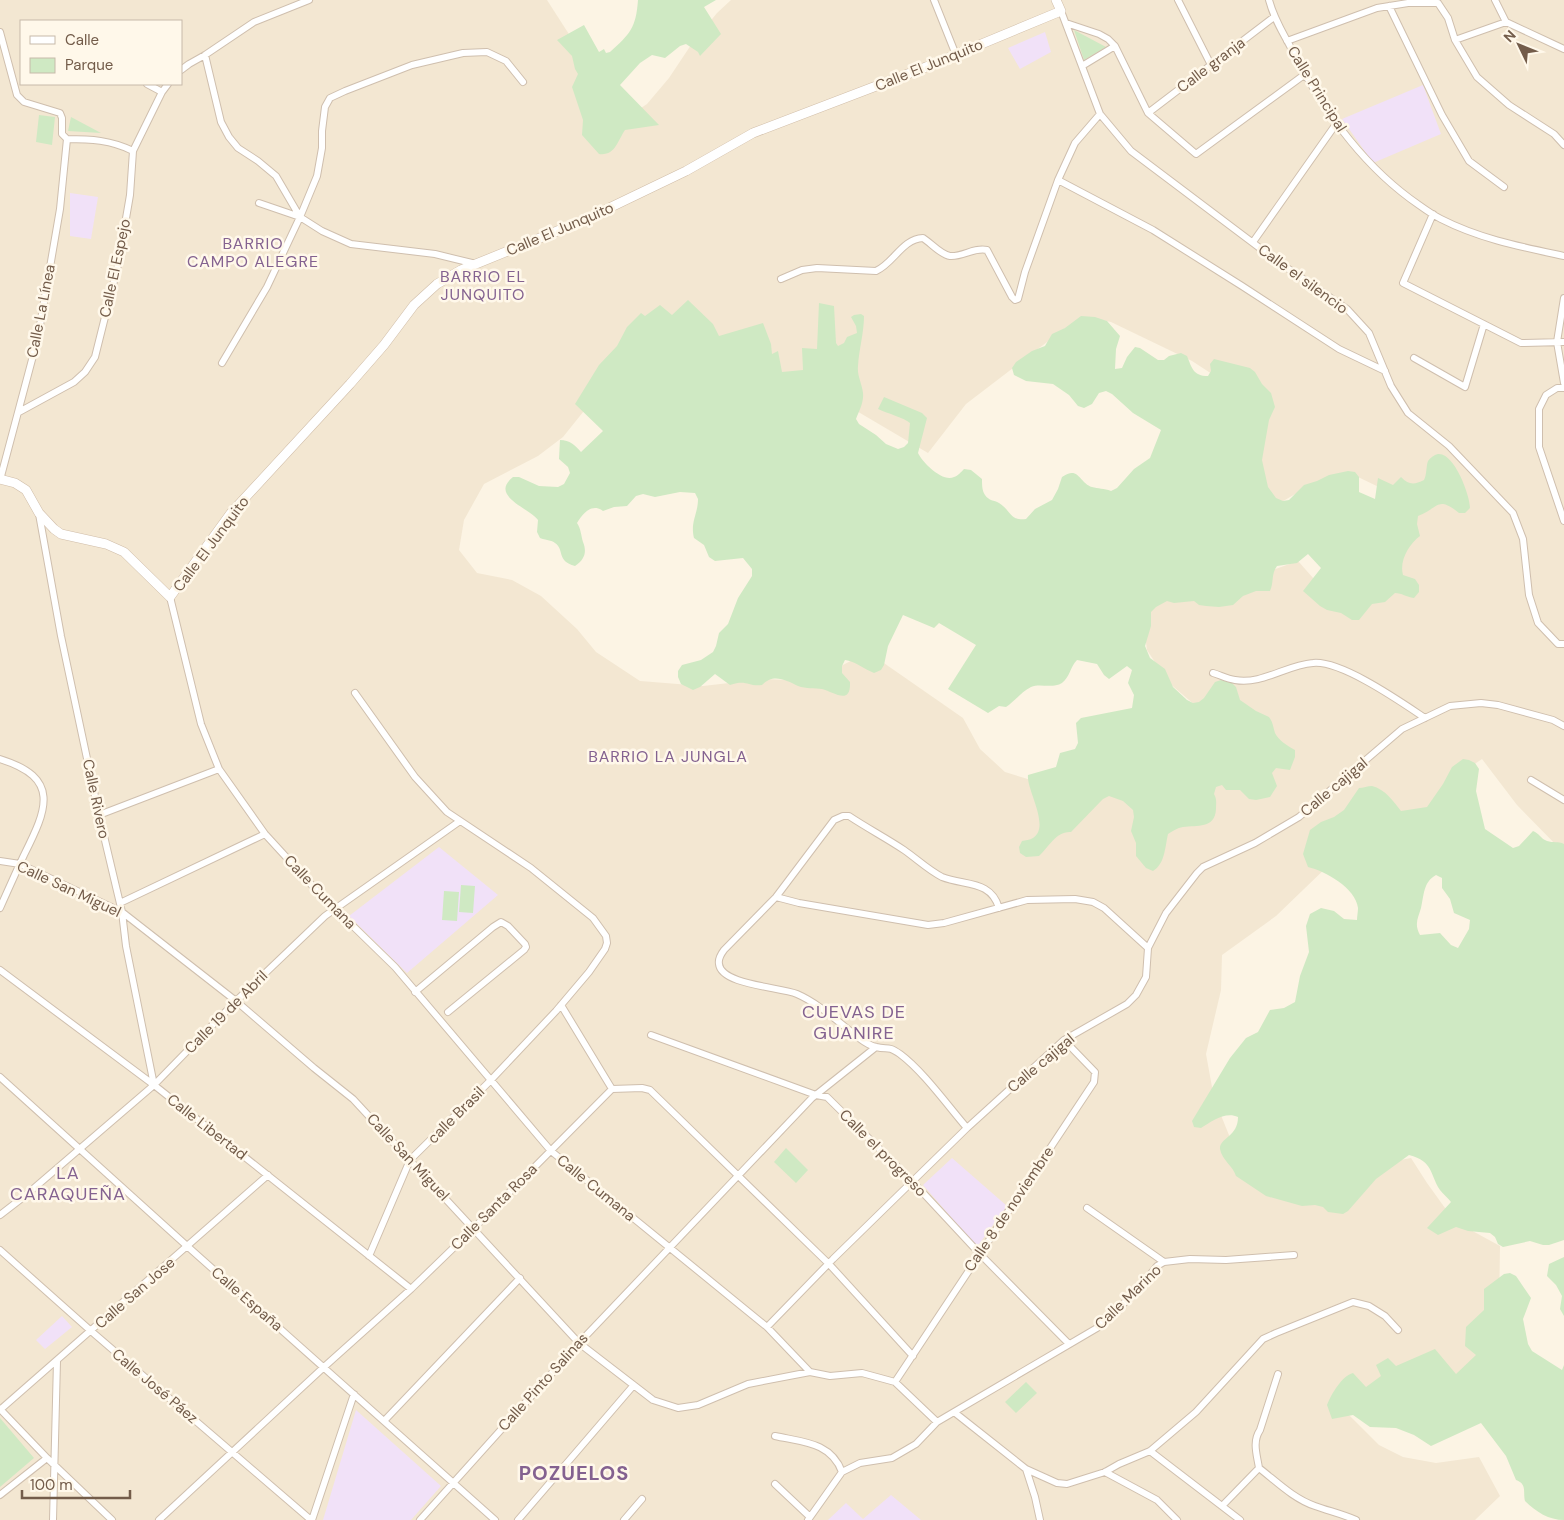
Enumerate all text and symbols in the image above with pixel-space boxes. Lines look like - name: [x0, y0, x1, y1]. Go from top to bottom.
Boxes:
- legend: [20, 20, 182, 85]
- north arrow: [1494, 20, 1544, 70]
- text: N: [1499, 26, 1520, 46]
- text: Calle: [65, 30, 99, 50]
- street label: Calle granja: [1173, 33, 1249, 97]
- street label: Calle El Junquito: [872, 34, 986, 96]
- street label: Calle Principal: [1283, 42, 1351, 136]
- text: Parque: [65, 55, 113, 75]
- street label: Calle El Junquito: [503, 197, 617, 261]
- street label: Calle El Espejo: [95, 217, 135, 319]
- district label: BARRIO CAMPO ALEGRE: [187, 233, 319, 272]
- street label: Calle el silencio: [1254, 240, 1352, 318]
- street label: Calle La Línea: [22, 263, 60, 359]
- district label: BARRIO EL JUNQUITO: [440, 266, 526, 305]
- street label: Calle El Junquito: [168, 492, 254, 596]
- district label: BARRIO LA JUNGLA: [588, 746, 748, 767]
- street label: Calle cajigal: [1296, 753, 1372, 821]
- street label: Calle Rivero: [78, 757, 114, 841]
- street label: Calle Cumana: [280, 851, 360, 933]
- street label: Calle San Miguel: [14, 856, 124, 922]
- street label: Calle 19 de Abril: [180, 966, 272, 1058]
- district label: CUEVAS DE GUANIRE: [802, 1000, 906, 1045]
- street label: Calle cajigal: [1003, 1029, 1079, 1097]
- street label: calle Brasil: [423, 1082, 489, 1148]
- street label: Calle Libertad: [163, 1089, 251, 1165]
- street label: Calle el progreso: [835, 1105, 931, 1201]
- street label: Calle San Miguel: [362, 1109, 454, 1205]
- street label: Calle 8 de noviembre: [960, 1143, 1058, 1275]
- street label: Calle Cumana: [552, 1150, 640, 1226]
- street label: Calle Santa Rosa: [446, 1159, 542, 1255]
- district label: LA CARAQUEÑA: [10, 1161, 126, 1206]
- street label: Calle San Jose: [91, 1253, 179, 1333]
- street label: Calle Marino: [1090, 1260, 1166, 1334]
- street label: Calle España: [207, 1262, 287, 1336]
- street label: Calle Pinto Salinas: [494, 1329, 592, 1435]
- street label: Calle José Páez: [108, 1344, 202, 1428]
- district label: POZUELOS: [519, 1460, 629, 1486]
- scale bar: [22, 1468, 130, 1500]
- text: 100 m: [30, 1475, 73, 1495]

